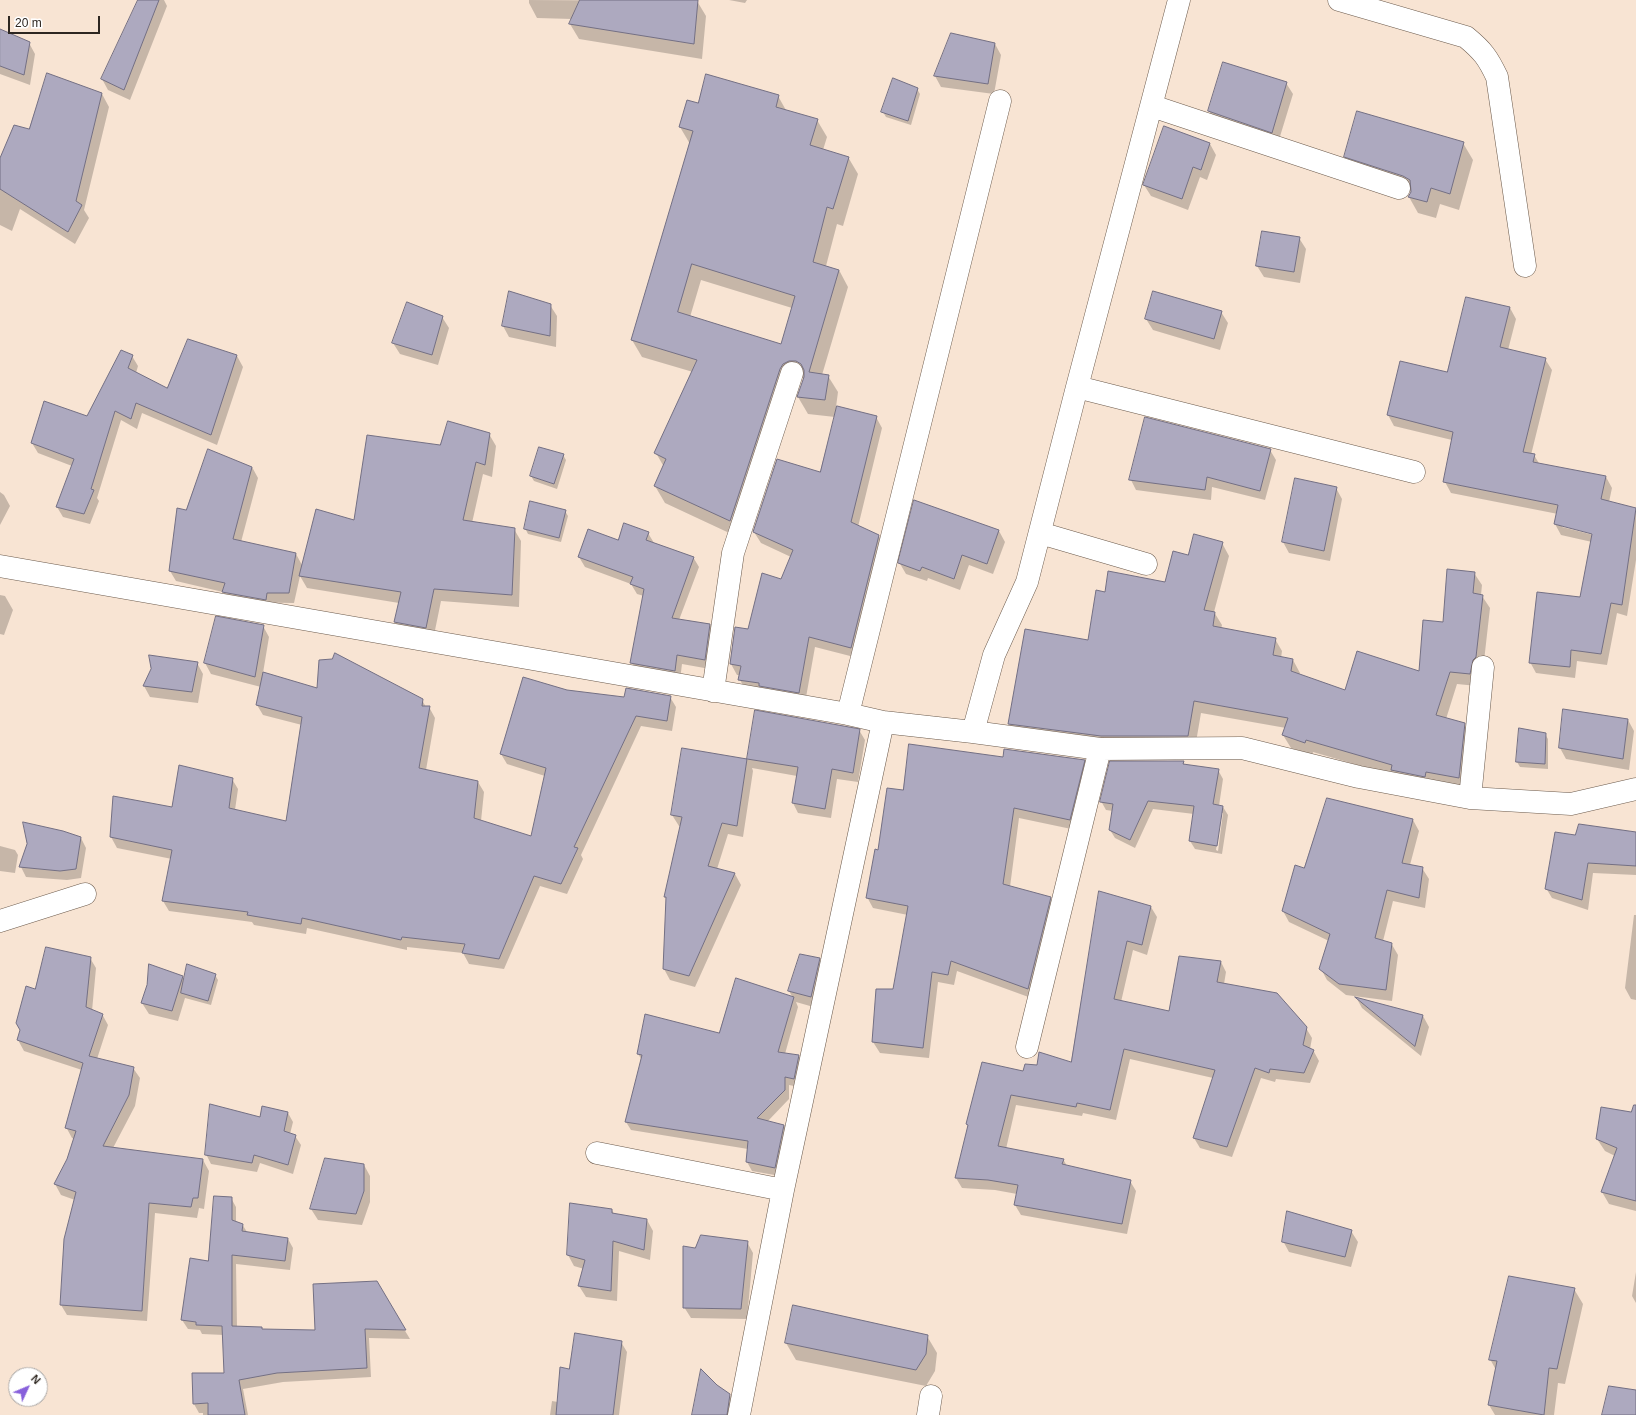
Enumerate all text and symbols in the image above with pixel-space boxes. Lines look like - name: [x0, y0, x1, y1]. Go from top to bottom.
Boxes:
- scale bar: [10, 8, 102, 34]
- text: 20 m: [15, 16, 42, 30]
- north arrow: [8, 1367, 48, 1407]
- text: N: [29, 1372, 43, 1386]

